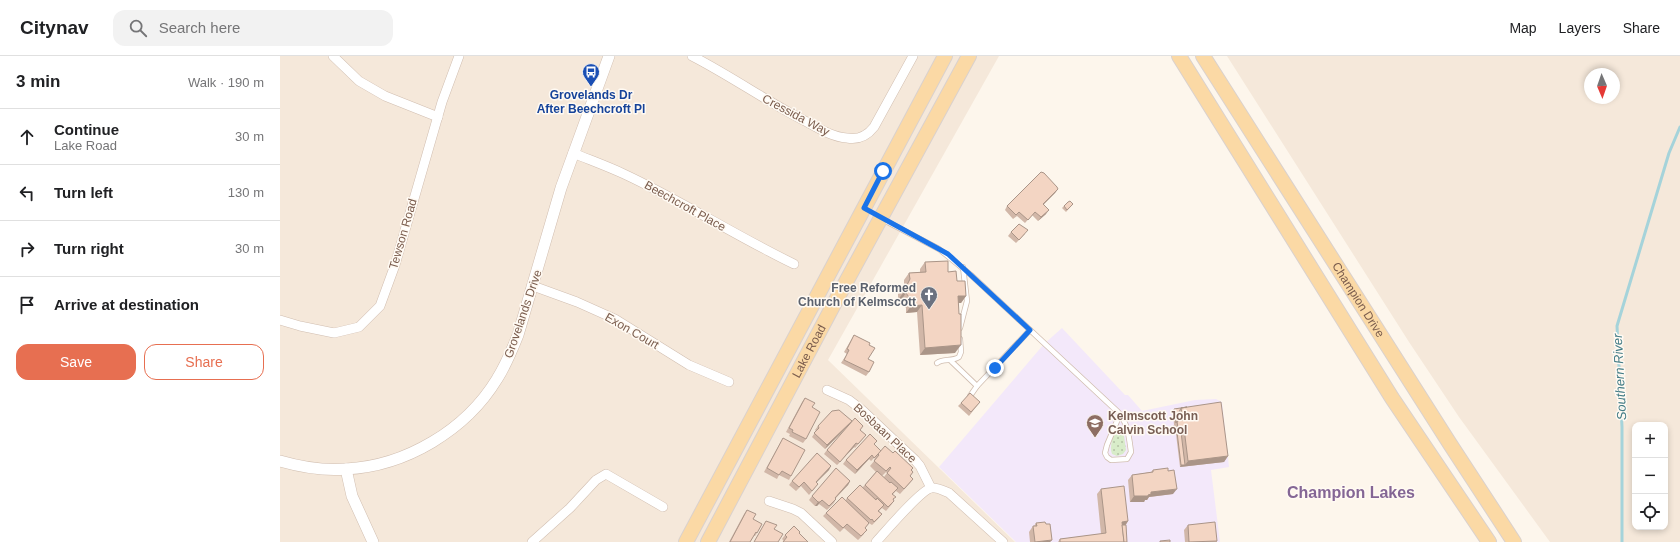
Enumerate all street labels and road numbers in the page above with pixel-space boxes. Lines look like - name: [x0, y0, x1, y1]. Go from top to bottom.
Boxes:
- street label: Cressida Way: [760, 91, 832, 139]
- street label: Beechcroft Place: [642, 178, 728, 234]
- street label: Tewson Road: [386, 197, 420, 271]
- street label: Champion Drive: [1329, 260, 1387, 340]
- street label: Grovelands Drive: [501, 268, 545, 360]
- street label: Exon Court: [603, 310, 662, 352]
- street label: Lake Road: [789, 322, 829, 380]
- street label: Bosbaan Place: [851, 400, 920, 466]

